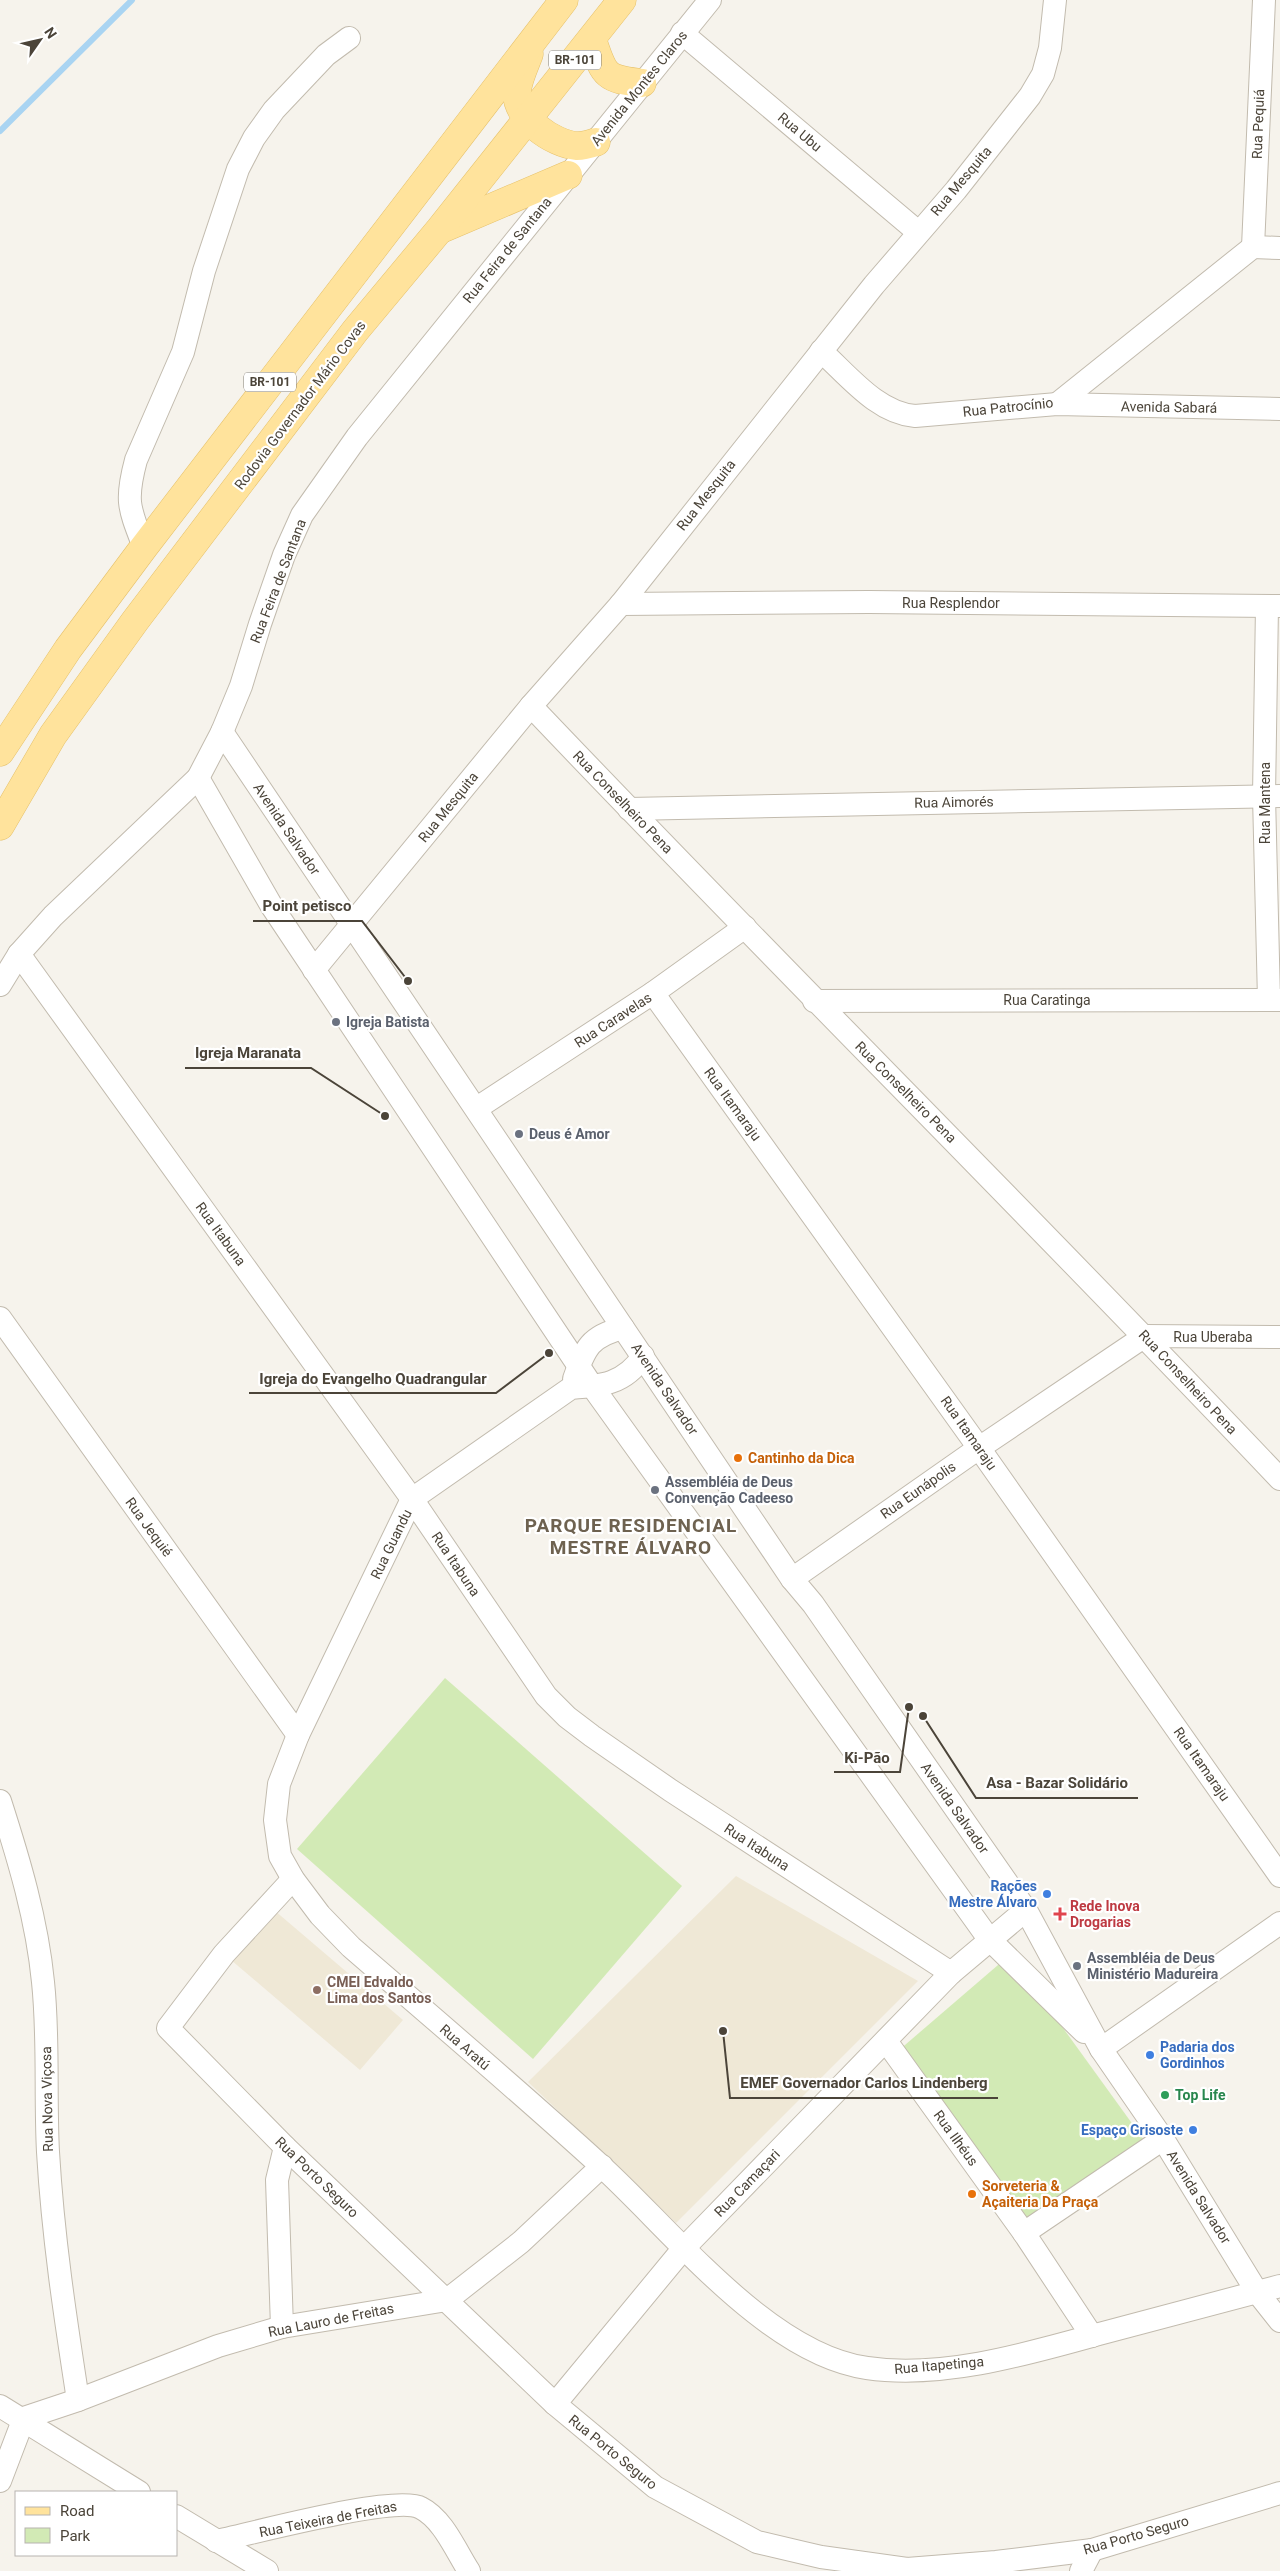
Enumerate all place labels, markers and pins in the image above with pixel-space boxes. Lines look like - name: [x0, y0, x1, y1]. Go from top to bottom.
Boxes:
- callout: Point petisco: [253, 891, 362, 921]
- place label: Igreja Batista: [346, 1014, 430, 1030]
- marker: Igreja Batista: [330, 1016, 342, 1028]
- callout: Igreja Maranata: [185, 1038, 311, 1068]
- place label: Deus é Amor: [529, 1126, 610, 1142]
- marker: Deus é Amor: [513, 1128, 525, 1140]
- callout: Igreja do Evangelho Quadrangular: [249, 1363, 496, 1393]
- place label: Cantinho da Dica: [748, 1450, 855, 1466]
- marker: Cantinho da Dica: [732, 1452, 744, 1464]
- place label: Assembléia de Deus Convenção Cadeeso: [665, 1474, 793, 1506]
- marker: Assembléia de Deus Convenção Cadeeso: [649, 1484, 661, 1496]
- callout: Ki-Pão: [834, 1742, 900, 1772]
- callout: Asa - Bazar Solidário: [976, 1768, 1138, 1798]
- place label: Rações Mestre Álvaro: [949, 1878, 1037, 1910]
- marker: Rações Mestre Álvaro: [1041, 1888, 1053, 1900]
- place label: Rede Inova Drogarias: [1070, 1898, 1140, 1930]
- marker: Rede Inova Drogarias: [1054, 1908, 1066, 1920]
- place label: Assembléia de Deus Ministério Madureira: [1087, 1950, 1219, 1982]
- marker: Assembléia de Deus Ministério Madureira: [1071, 1960, 1083, 1972]
- place label: CMEI Edvaldo Lima dos Santos: [327, 1974, 431, 2006]
- marker: CMEI Edvaldo Lima dos Santos: [311, 1984, 323, 1996]
- place label: Padaria dos Gordinhos: [1160, 2039, 1235, 2071]
- marker: Padaria dos Gordinhos: [1144, 2049, 1156, 2061]
- callout: EMEF Governador Carlos Lindenberg: [730, 2068, 998, 2098]
- place label: Top Life: [1175, 2087, 1226, 2103]
- marker: Top Life: [1159, 2089, 1171, 2101]
- place label: Espaço Grisoste: [1081, 2122, 1183, 2138]
- marker: Espaço Grisoste: [1187, 2124, 1199, 2136]
- place label: Sorveteria & Açaiteria Da Praça: [982, 2178, 1099, 2210]
- marker: Sorveteria & Açaiteria Da Praça: [966, 2188, 978, 2200]

